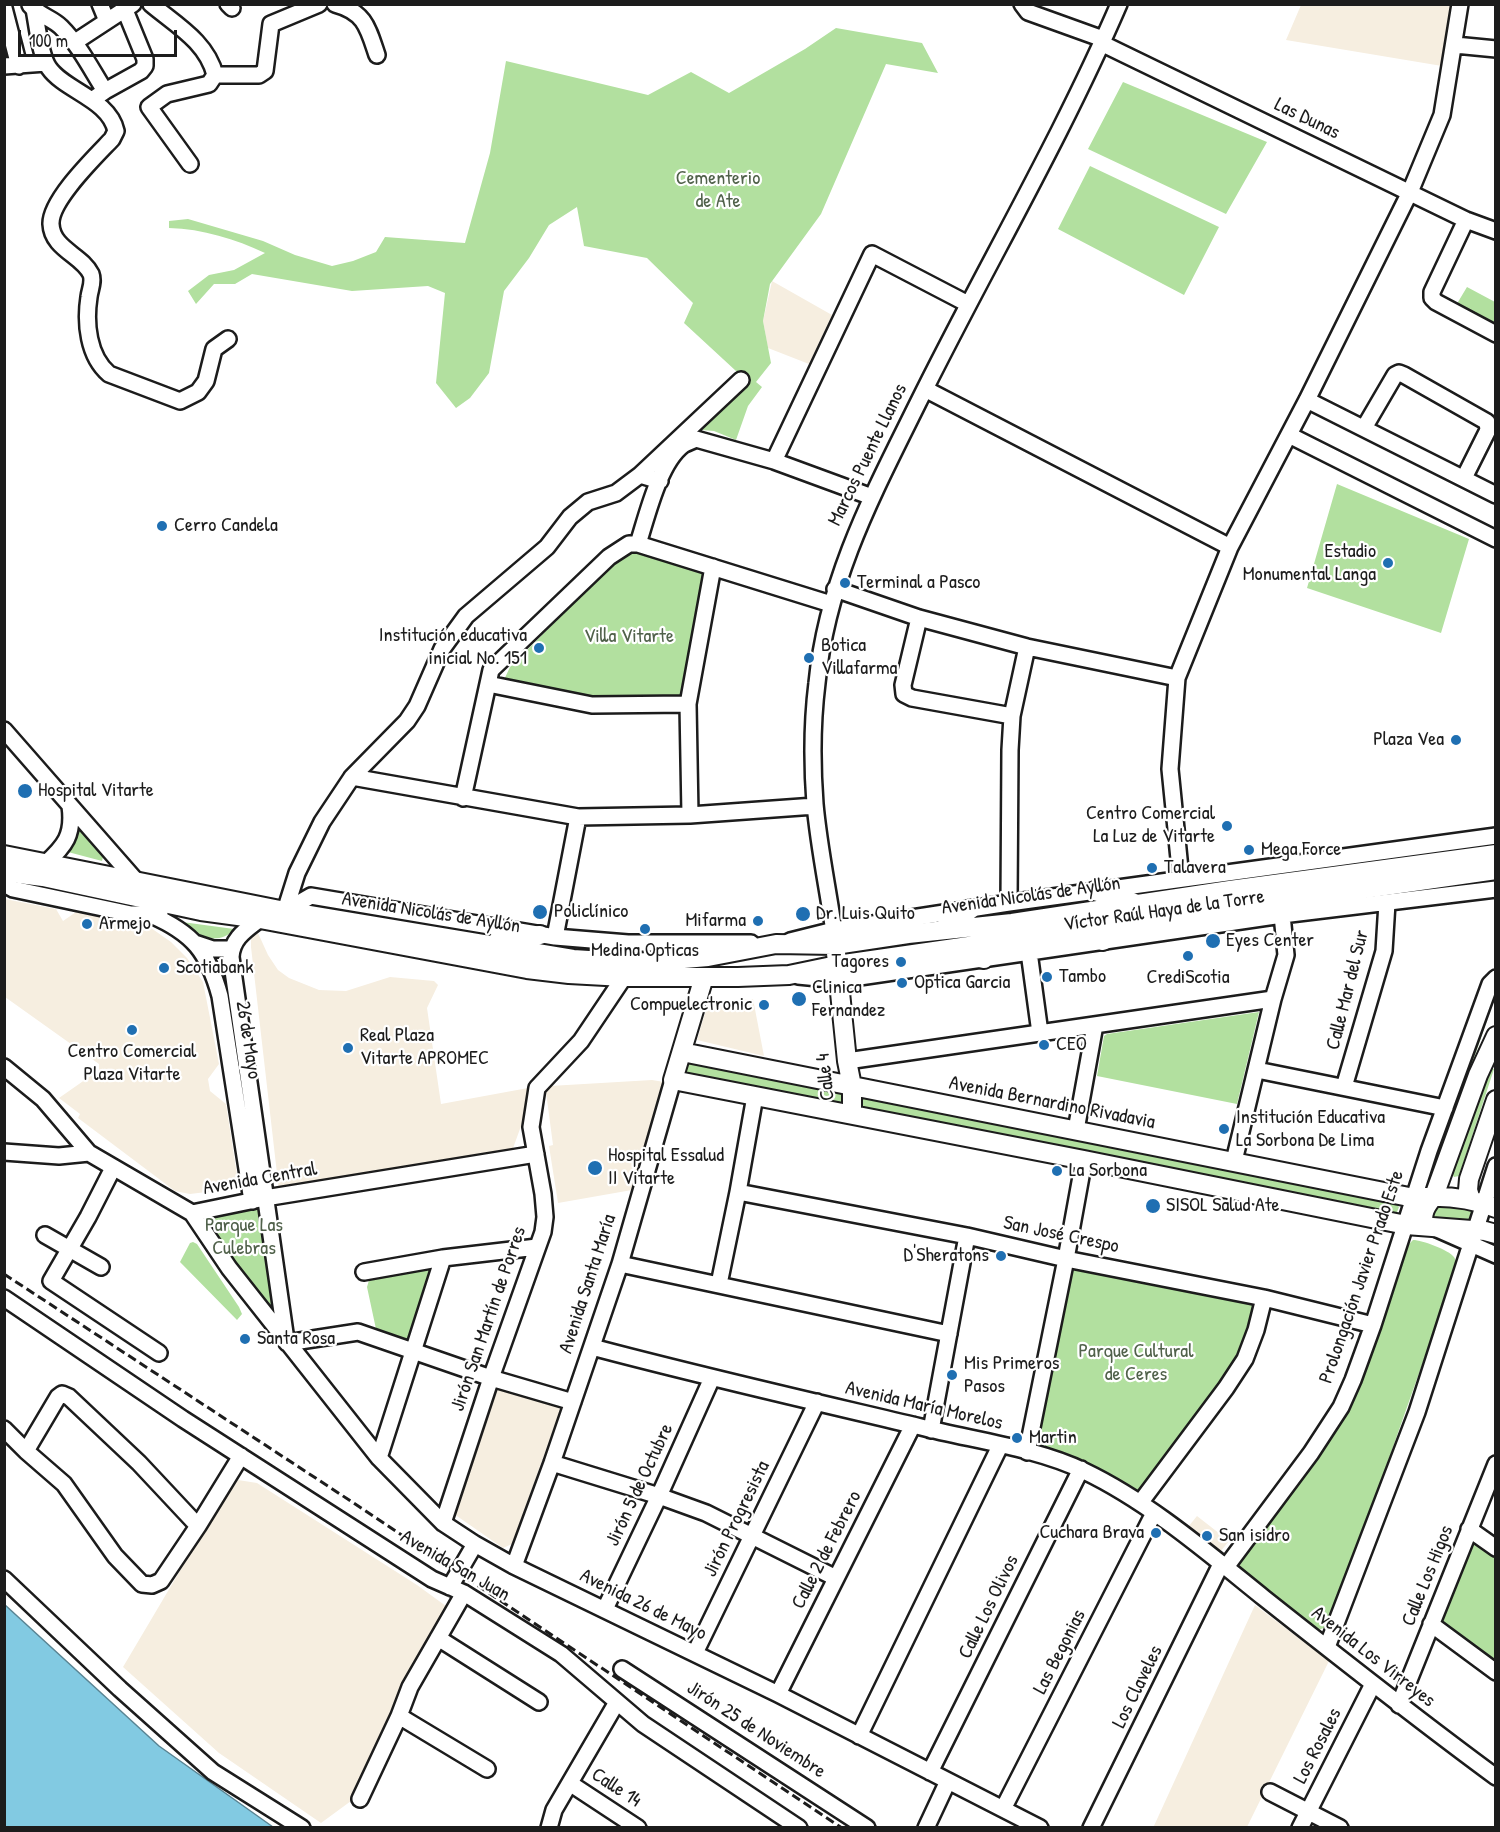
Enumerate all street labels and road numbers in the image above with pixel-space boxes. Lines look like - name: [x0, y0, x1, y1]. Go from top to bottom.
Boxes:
- street label: Las Dunas: [1270, 93, 1344, 145]
- street label: Marcos Puente Llanos: [823, 380, 913, 530]
- street label: Avenida Nicolás de Ayllón: [940, 872, 1122, 920]
- street label: Víctor Raúl Haya de la Torre: [1062, 885, 1266, 937]
- street label: Avenida Nicolás de Ayllón: [340, 887, 522, 939]
- street label: Calle Mar del Sur: [1322, 928, 1374, 1052]
- street label: 26 de Mayo: [230, 999, 266, 1081]
- street label: Calle 4: [812, 1052, 840, 1102]
- street label: Avenida Bernardino Rivadavia: [947, 1071, 1157, 1135]
- street label: Avenida Central: [201, 1157, 319, 1201]
- street label: Prolongación Javier Prado Este: [1314, 1167, 1410, 1387]
- street label: San José Crespo: [1001, 1211, 1121, 1259]
- street label: Avenida Santa María: [554, 1212, 622, 1356]
- street label: Jirón San Martín de Porres: [446, 1224, 532, 1414]
- street label: Avenida María Morelos: [843, 1376, 1005, 1436]
- street label: Jirón 5 de Octubre: [601, 1420, 679, 1550]
- street label: Jirón Progresista: [699, 1457, 775, 1581]
- street label: Calle 2 de Febrero: [787, 1487, 867, 1613]
- street label: Calle Los Higos: [1397, 1522, 1459, 1630]
- street label: Avenida San Juan: [396, 1525, 514, 1607]
- street label: Calle Los Olivos: [954, 1551, 1024, 1663]
- street label: Avenida 26 de Mayo: [576, 1564, 710, 1646]
- street label: Avenida Los Virreyes: [1306, 1601, 1440, 1713]
- street label: Las Begonias: [1028, 1606, 1092, 1698]
- street label: Los Claveles: [1108, 1642, 1168, 1732]
- street label: Jirón 25 de Noviembre: [682, 1676, 830, 1784]
- street label: Los Rosales: [1289, 1704, 1347, 1788]
- street label: Calle 14: [587, 1763, 645, 1813]

